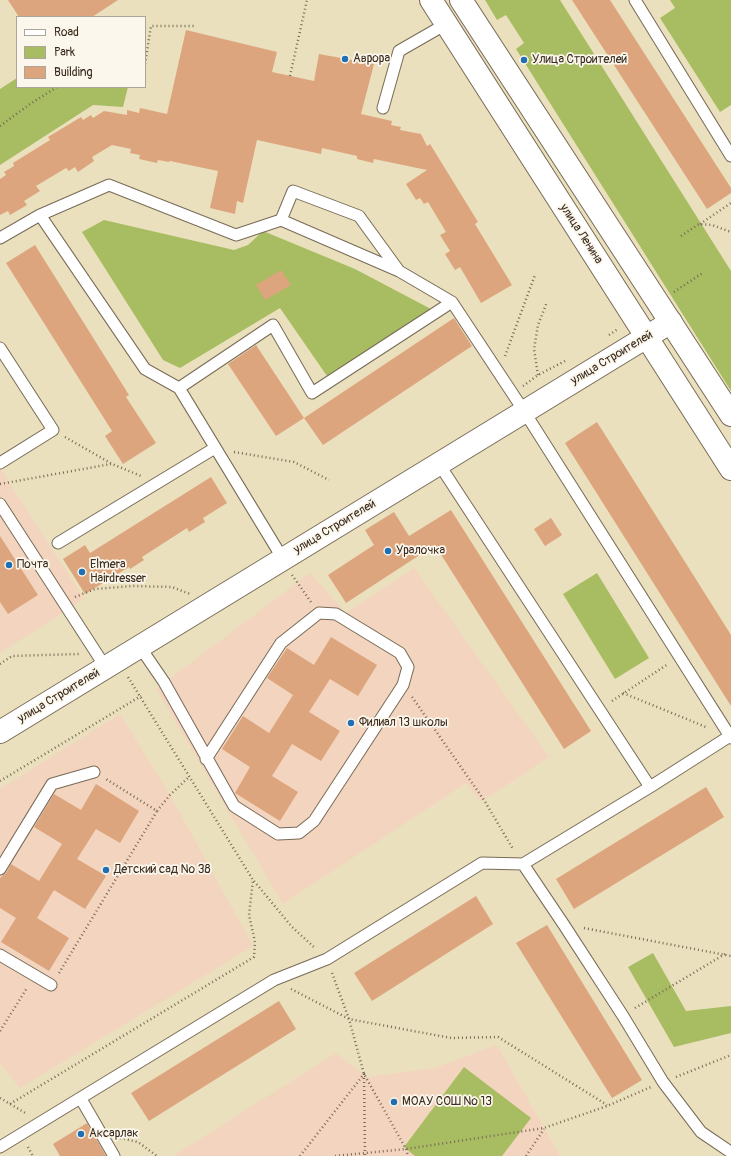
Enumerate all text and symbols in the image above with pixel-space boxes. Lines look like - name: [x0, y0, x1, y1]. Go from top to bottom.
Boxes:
- legend: [16, 16, 146, 88]
- text: Road: [54, 25, 79, 40]
- text: Park: [54, 45, 75, 60]
- place label: Аврора: [353, 52, 390, 66]
- place label: Улица Строителей: [532, 53, 627, 67]
- marker: Аврора: [340, 54, 350, 64]
- marker: Улица Строителей: [519, 55, 529, 65]
- text: Building: [54, 65, 93, 80]
- street label: улица Ленина: [556, 201, 606, 267]
- street label: улица Строителей: [568, 328, 656, 388]
- street label: улица Строителей: [291, 497, 379, 557]
- place label: Уралочка: [396, 544, 445, 558]
- marker: Уралочка: [383, 546, 393, 556]
- place label: Почта: [17, 558, 48, 572]
- place label: Elmera Hairdresser: [90, 558, 146, 586]
- marker: Почта: [4, 560, 14, 570]
- marker: Elmera Hairdresser: [77, 567, 87, 577]
- street label: улица Строителей: [15, 666, 103, 726]
- place label: Филиал 13 школы: [359, 716, 448, 730]
- marker: Филиал 13 школы: [346, 718, 356, 728]
- place label: Детский сад № 38: [114, 863, 211, 877]
- marker: Детский сад № 38: [101, 865, 111, 875]
- place label: МОАУ СОШ № 13: [402, 1095, 492, 1109]
- marker: МОАУ СОШ № 13: [389, 1097, 399, 1107]
- place label: Аксарлак: [89, 1127, 138, 1141]
- marker: Аксарлак: [76, 1129, 86, 1139]

